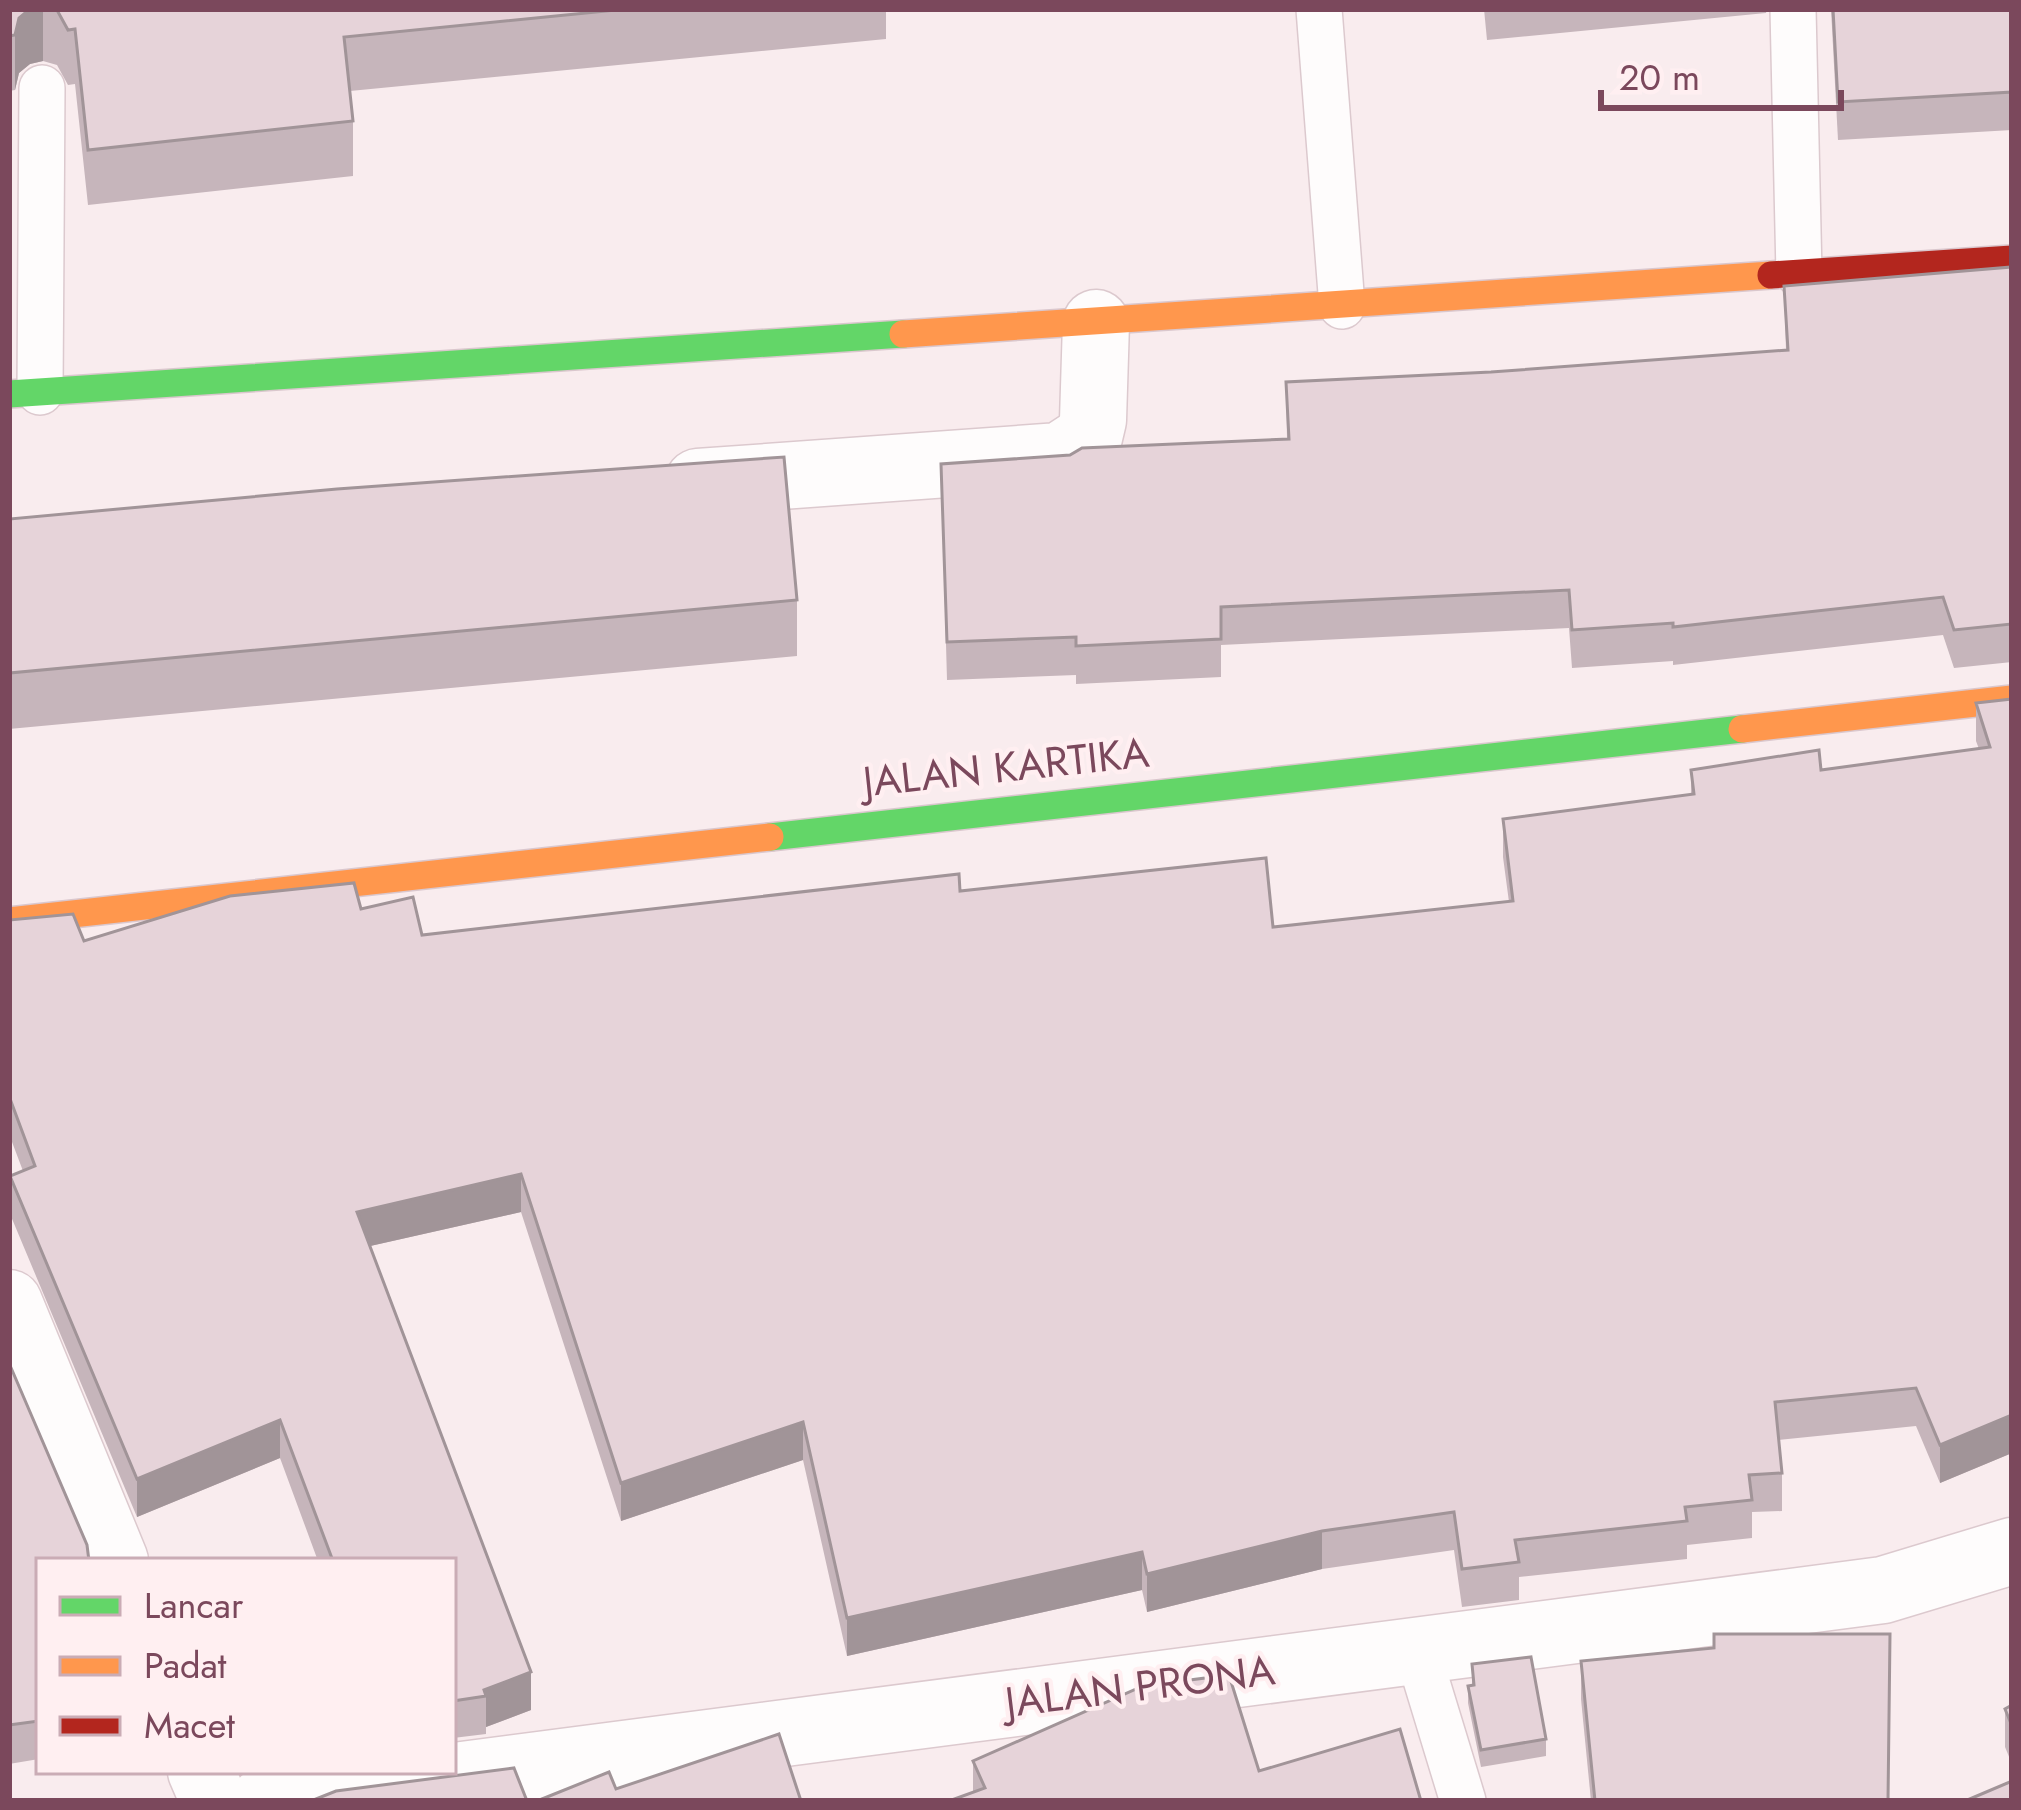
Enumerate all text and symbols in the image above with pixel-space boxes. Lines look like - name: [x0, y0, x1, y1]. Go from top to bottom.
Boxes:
- scale bar: [1601, 36, 1841, 110]
- text: 20 m: [1619, 51, 1700, 103]
- street label: JALAN KARTIKA: [855, 722, 1152, 813]
- legend: [36, 1558, 456, 1774]
- text: Lancar: [144, 1579, 244, 1631]
- text: Padat: [144, 1639, 227, 1691]
- street label: JALAN PRONA: [997, 1639, 1278, 1733]
- text: Macet: [144, 1699, 235, 1751]

